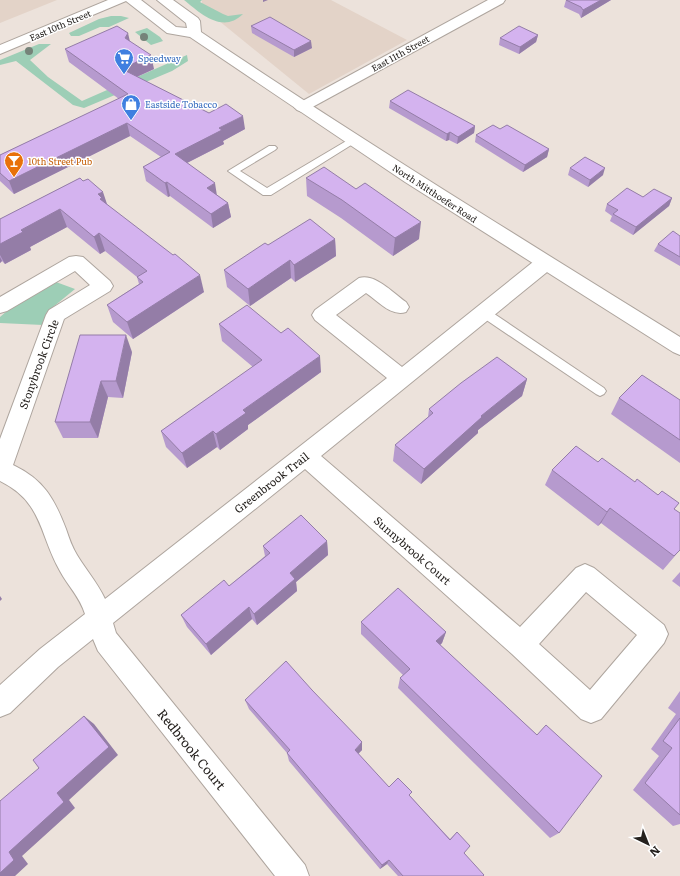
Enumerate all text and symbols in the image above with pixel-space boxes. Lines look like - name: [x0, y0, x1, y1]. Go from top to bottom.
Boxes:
- street label: East 10th Street: [27, 6, 93, 44]
- street label: East 11th Street: [368, 31, 432, 75]
- supermarket icon: Speedway: [113, 47, 135, 75]
- place label: Speedway: [138, 51, 182, 65]
- shop icon: Eastside Tobacco: [120, 93, 142, 121]
- place label: Eastside Tobacco: [145, 97, 217, 111]
- bar icon: 10th Street Pub: [3, 150, 25, 178]
- place label: 10th Street Pub: [28, 154, 93, 168]
- street label: North Mitthoefer Road: [390, 160, 481, 226]
- street label: Stonybrook Circle: [14, 317, 62, 411]
- street label: Greenbrook Trail: [230, 447, 312, 516]
- street label: Sunnybrook Court: [371, 512, 455, 588]
- street label: Redbrook Court: [153, 704, 231, 794]
- north arrow: [628, 824, 668, 864]
- text: N: [647, 843, 664, 861]

